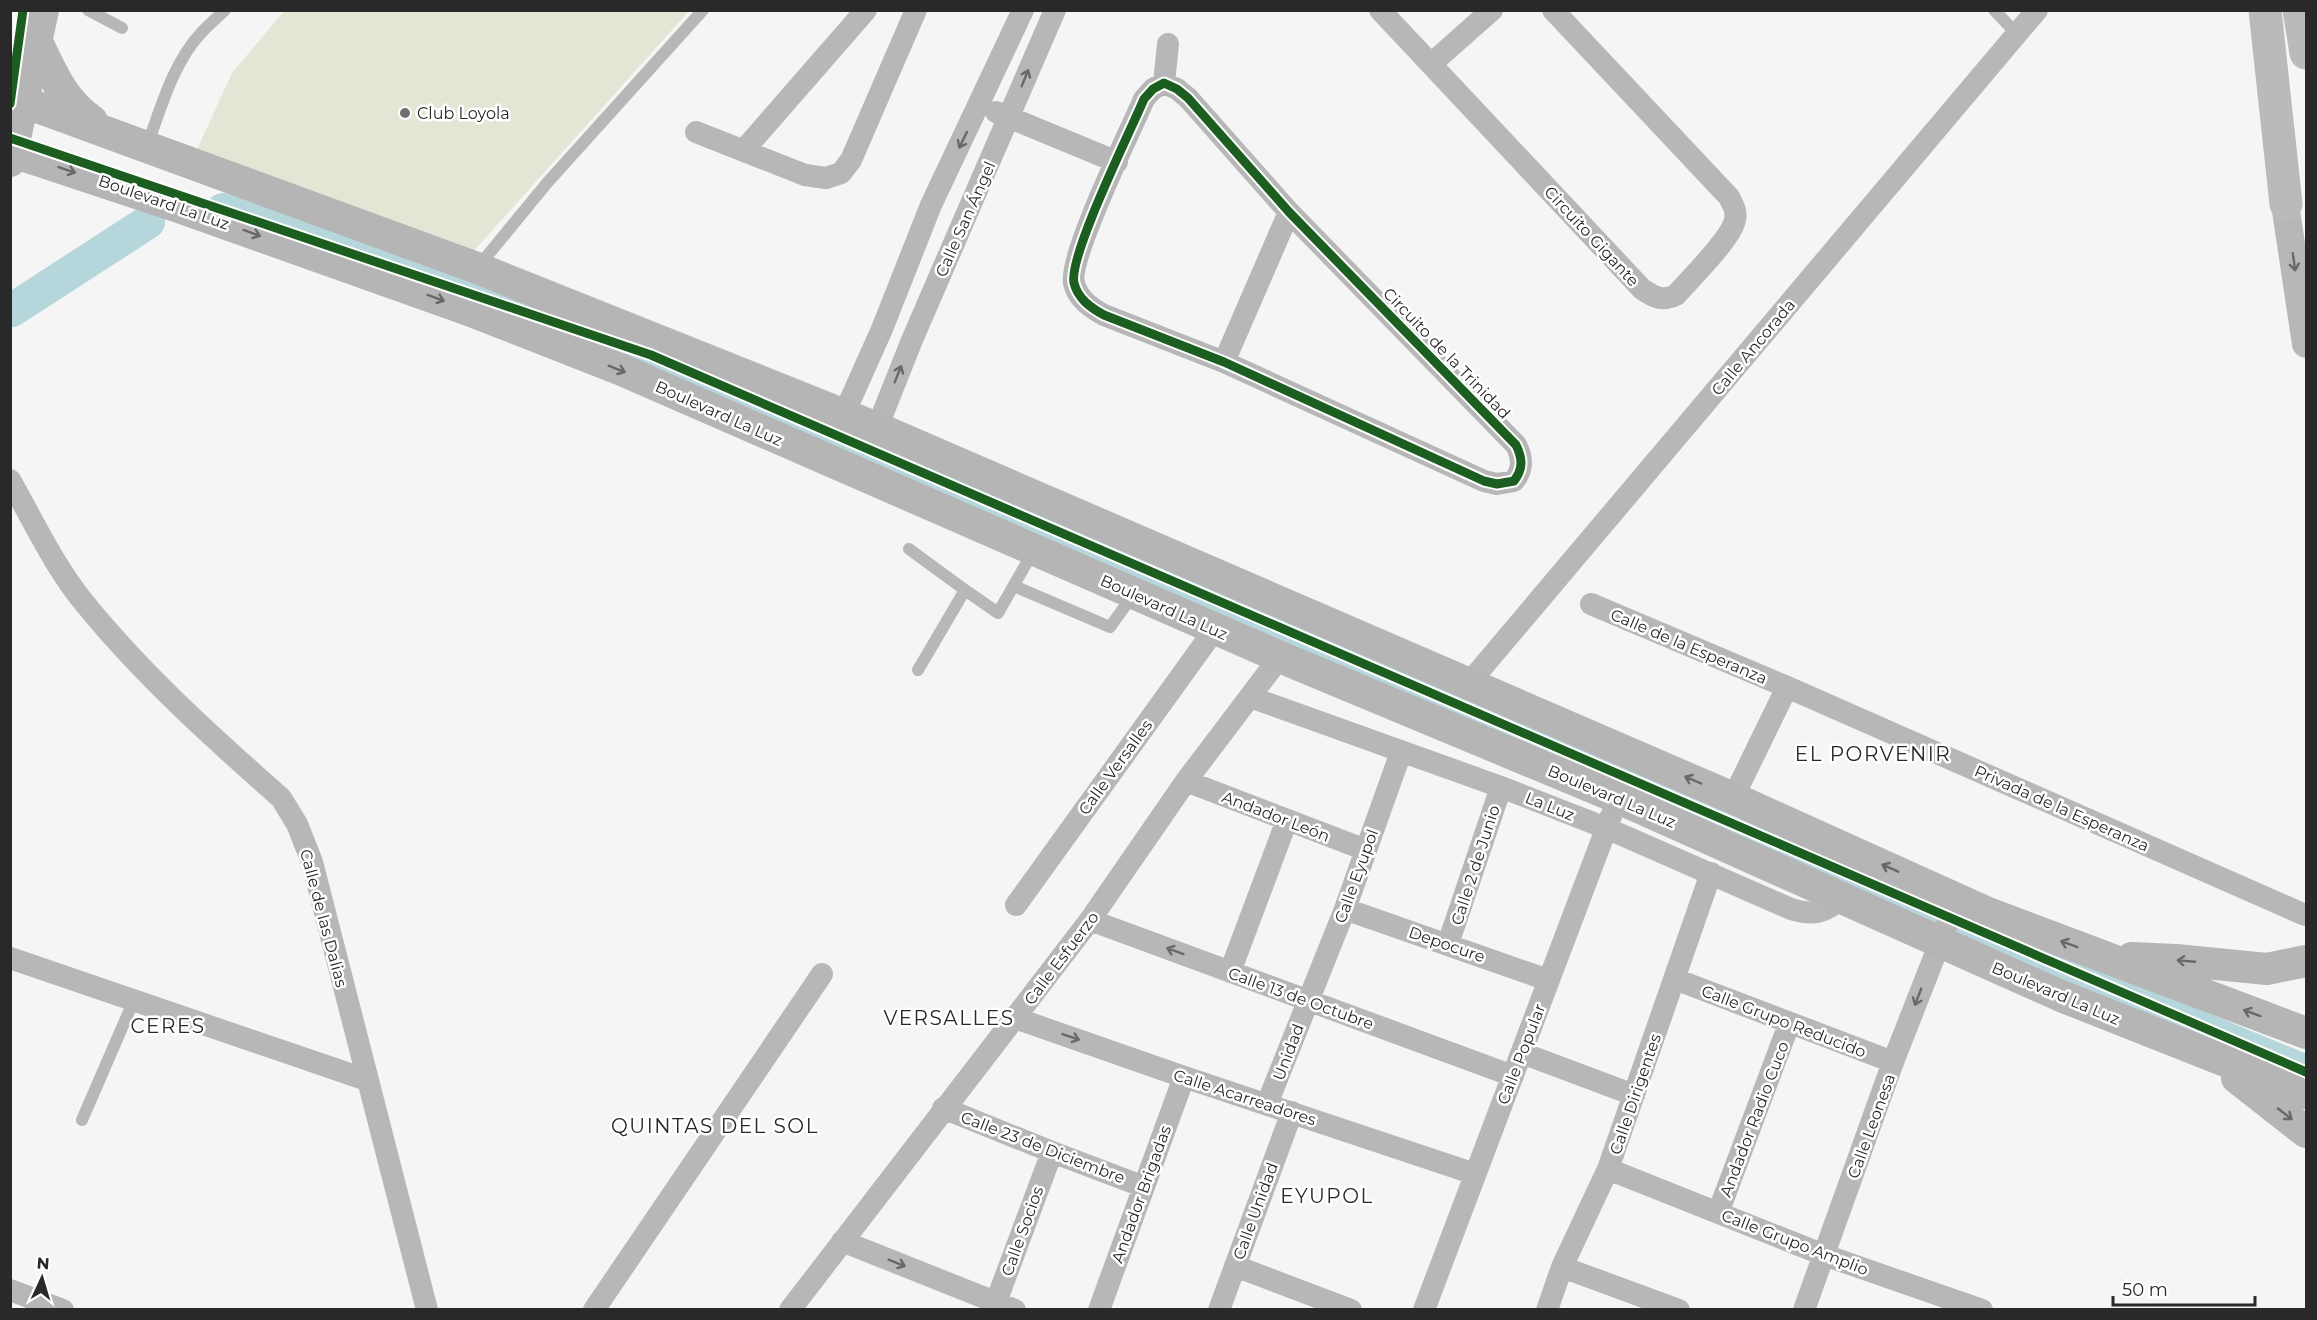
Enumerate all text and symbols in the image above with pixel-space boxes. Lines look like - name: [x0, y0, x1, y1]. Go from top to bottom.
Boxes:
- one-way arrow: [1020, 70, 1031, 88]
- place label: Club Loyola: [417, 104, 510, 123]
- marker: Club Loyola: [398, 106, 412, 120]
- one-way arrow: [957, 130, 969, 148]
- street label: Calle San Ángel: [931, 158, 999, 280]
- one-way arrow: [58, 165, 76, 176]
- street label: Boulevard La Luz: [96, 171, 232, 234]
- street label: Circuito Gigante: [1540, 182, 1643, 290]
- one-way arrow: [242, 228, 261, 239]
- one-way arrow: [2289, 251, 2300, 271]
- street label: Circuito de la Trinidad: [1379, 284, 1514, 423]
- one-way arrow: [426, 294, 445, 305]
- street label: Calle Ancorada: [1708, 295, 1799, 399]
- one-way arrow: [608, 364, 626, 375]
- one-way arrow: [893, 365, 904, 383]
- street label: Boulevard La Luz: [652, 377, 785, 450]
- street label: Boulevard La Luz: [1097, 571, 1230, 644]
- street label: Calle de la Esperanza: [1608, 605, 1770, 688]
- street label: Calle Versalles: [1075, 716, 1156, 819]
- district label: EL PORVENIR: [1795, 742, 1951, 766]
- street label: Boulevard La Luz: [1545, 760, 1679, 832]
- street label: Privada de la Esperanza: [1972, 761, 2152, 856]
- one-way arrow: [1684, 774, 1702, 785]
- street label: Andador León: [1219, 787, 1332, 846]
- street label: La Luz: [1523, 787, 1577, 825]
- street label: Calle 2 de Junio: [1447, 803, 1504, 928]
- street label: Calle Eyupol: [1331, 827, 1382, 926]
- street label: Calle de las Dalias: [296, 847, 351, 989]
- one-way arrow: [1881, 862, 1899, 874]
- street label: Calle Esfuerzo: [1020, 908, 1103, 1009]
- street label: Depocure: [1406, 923, 1487, 966]
- one-way arrow: [2060, 938, 2079, 949]
- one-way arrow: [1166, 945, 1185, 956]
- one-way arrow: [2177, 955, 2197, 966]
- street label: Boulevard La Luz: [1989, 958, 2123, 1029]
- street label: Calle 13 de Octubre: [1226, 963, 1376, 1034]
- street label: Calle Grupo Reducido: [1699, 981, 1869, 1062]
- one-way arrow: [1912, 987, 1923, 1006]
- street label: Calle Popular: [1494, 1001, 1549, 1107]
- district label: VERSALLES: [884, 1006, 1014, 1030]
- one-way arrow: [2243, 1007, 2262, 1018]
- district label: CERES: [130, 1014, 206, 1038]
- street label: Unidad: [1269, 1021, 1308, 1083]
- street label: Calle Dirigentes: [1606, 1031, 1665, 1157]
- one-way arrow: [1061, 1033, 1079, 1044]
- street label: Andador Radio Cuco: [1716, 1039, 1793, 1200]
- street label: Calle Acarreadores: [1171, 1065, 1319, 1130]
- street label: Calle Leonesa: [1844, 1071, 1899, 1181]
- street label: Calle 23 de Diciembre: [958, 1107, 1128, 1188]
- one-way arrow: [2277, 1107, 2293, 1120]
- district label: QUINTAS DEL SOL: [611, 1114, 819, 1138]
- street label: Andador Brigadas: [1108, 1123, 1175, 1266]
- street label: Calle Unidad: [1229, 1160, 1282, 1262]
- street label: Calle Socios: [997, 1184, 1048, 1279]
- district label: EYUPOL: [1280, 1184, 1374, 1208]
- street label: Calle Grupo Amplio: [1719, 1206, 1871, 1279]
- north arrow: [12, 1248, 72, 1308]
- text: N: [36, 1254, 50, 1273]
- one-way arrow: [887, 1258, 906, 1269]
- scale bar: [2113, 1269, 2256, 1307]
- text: 50 m: [2122, 1279, 2168, 1301]

